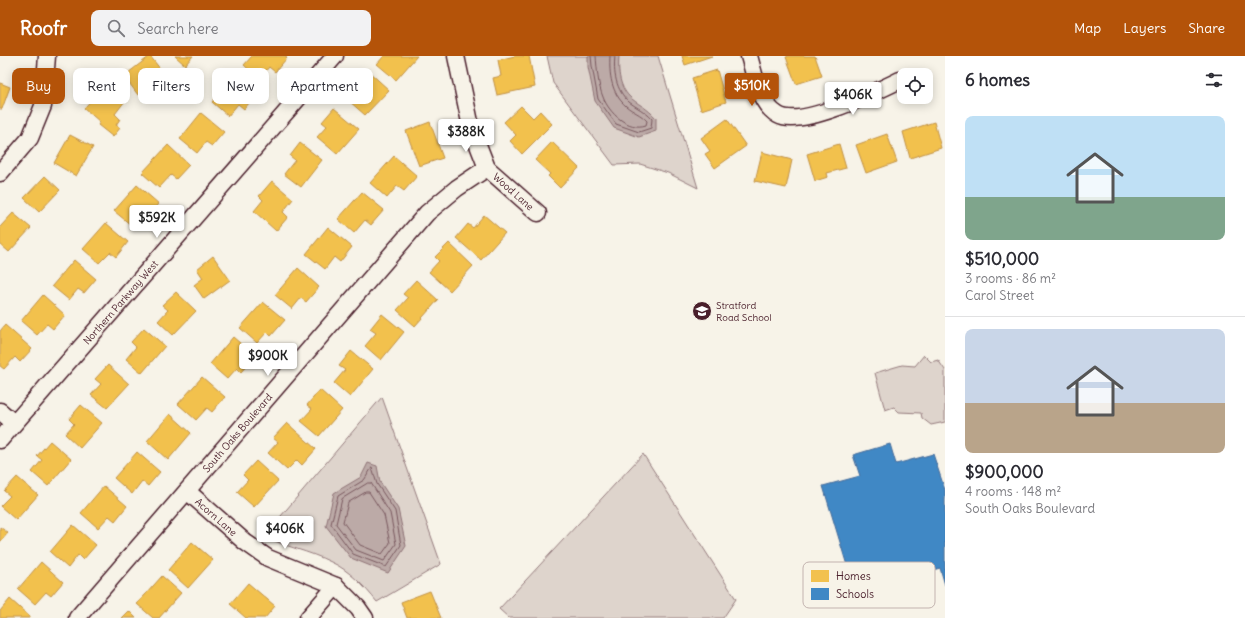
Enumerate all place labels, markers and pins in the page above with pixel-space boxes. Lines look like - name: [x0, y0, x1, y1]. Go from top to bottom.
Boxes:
- pin: $510K: [724, 73, 780, 107]
- pin: $406K: [825, 82, 881, 116]
- pin: $388K: [438, 119, 494, 153]
- pin: $592K: [129, 205, 185, 239]
- place label: Stratford Road School: [716, 299, 772, 324]
- school or university icon: Stratford Road School: [691, 300, 713, 322]
- pin: $900K: [240, 343, 296, 377]
- pin: $406K: [257, 516, 313, 550]

